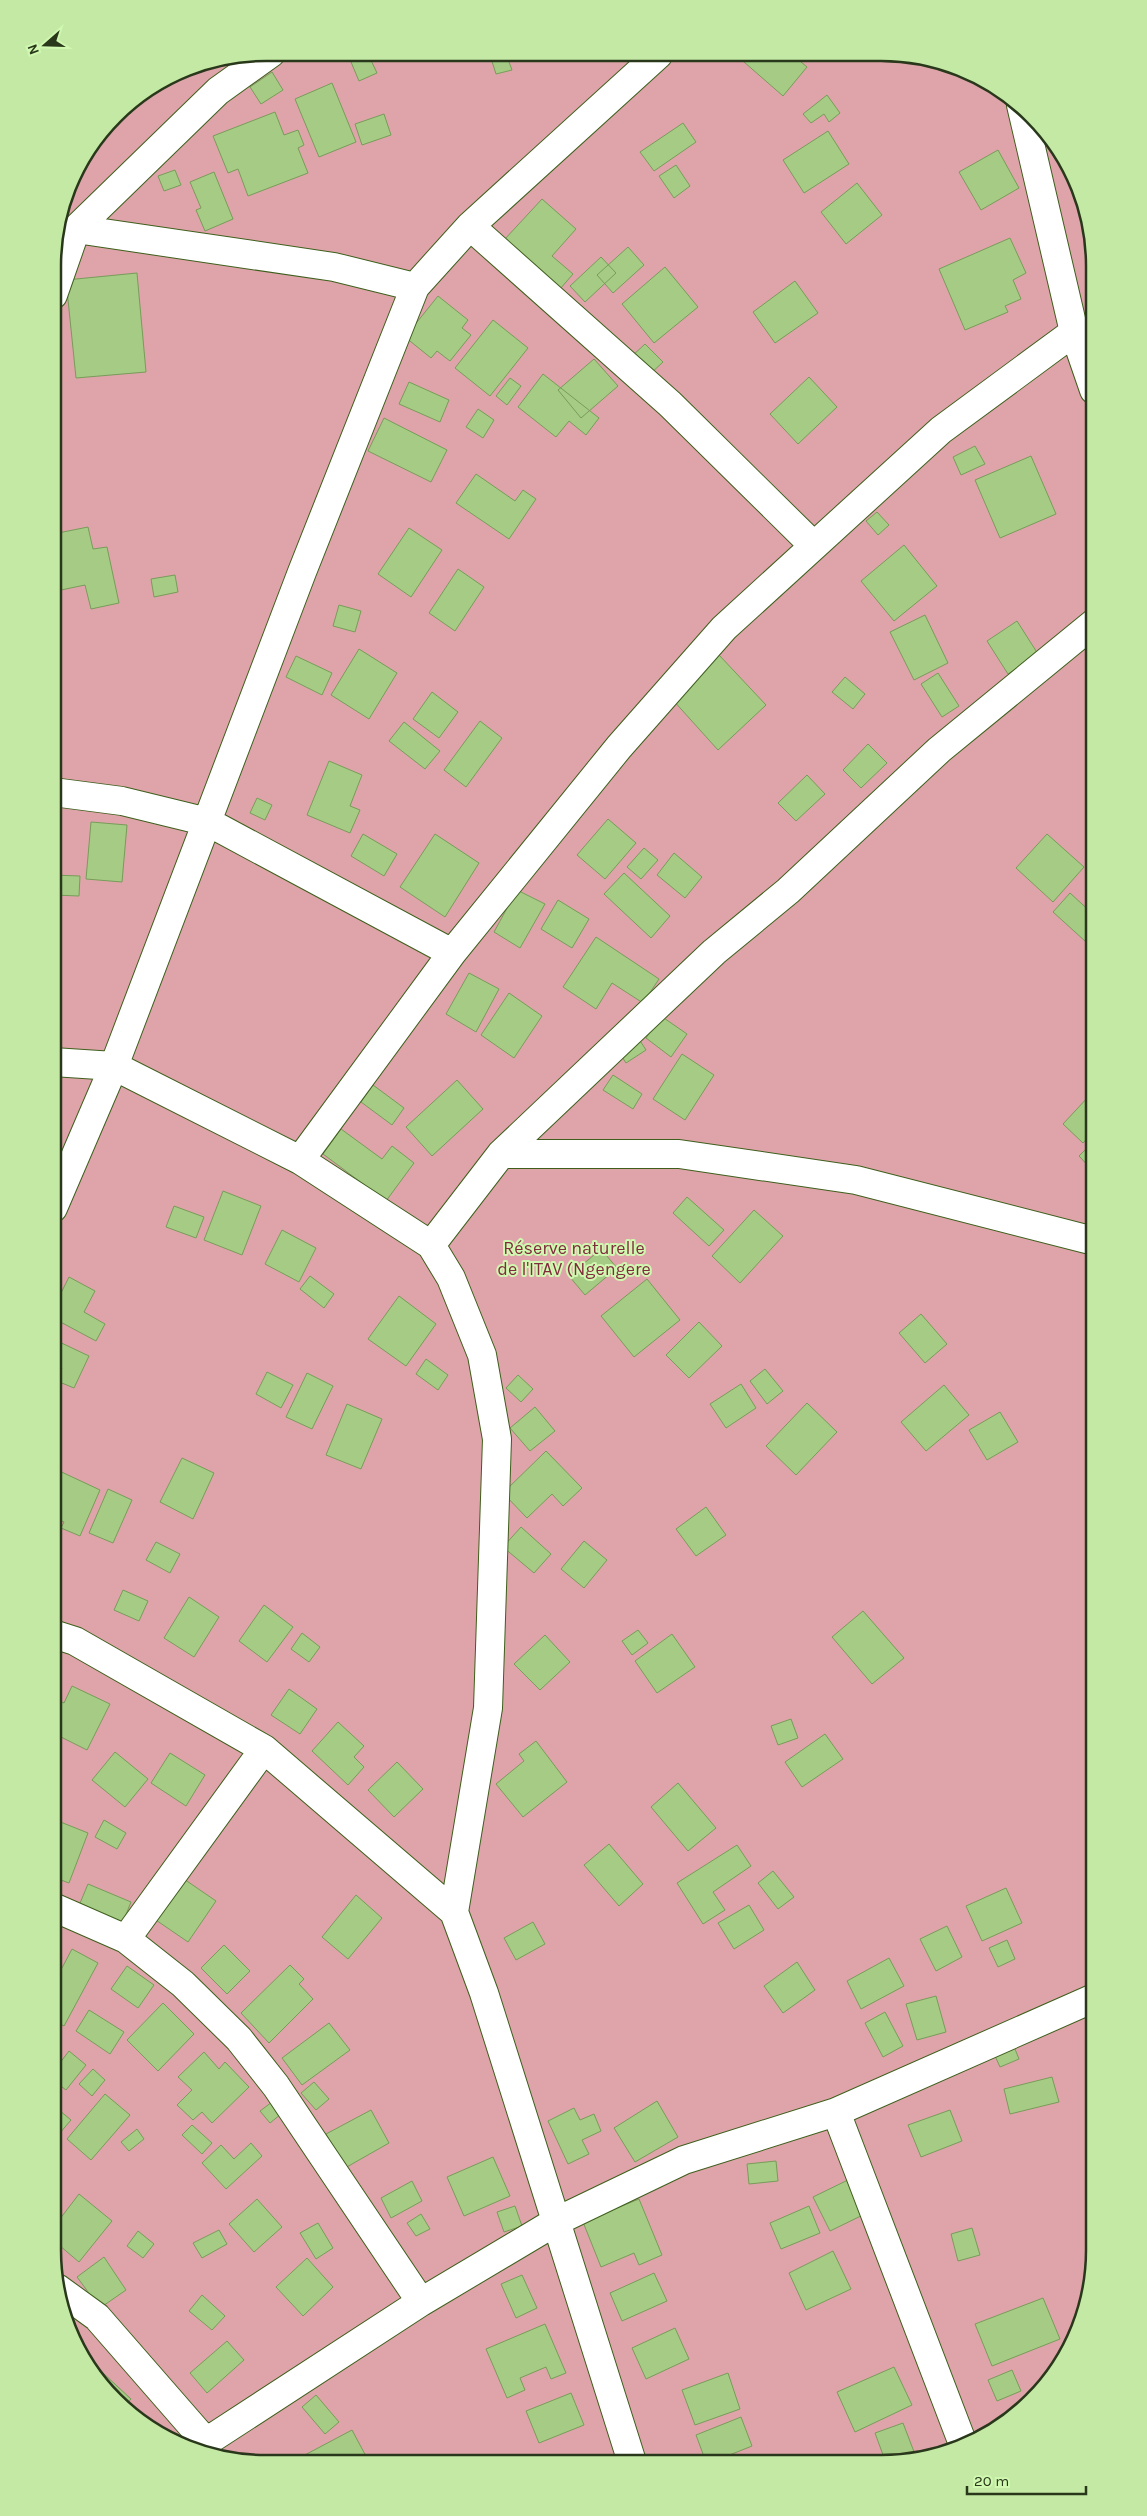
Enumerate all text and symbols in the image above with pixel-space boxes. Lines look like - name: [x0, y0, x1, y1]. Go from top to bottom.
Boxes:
- north arrow: [20, 20, 70, 70]
- text: N: [24, 42, 43, 57]
- park label: Réserve naturelle de l'ITAV (Ngengere: [497, 1237, 651, 1280]
- scale bar: [967, 2464, 1086, 2496]
- text: 20 m: [974, 2472, 1009, 2490]

